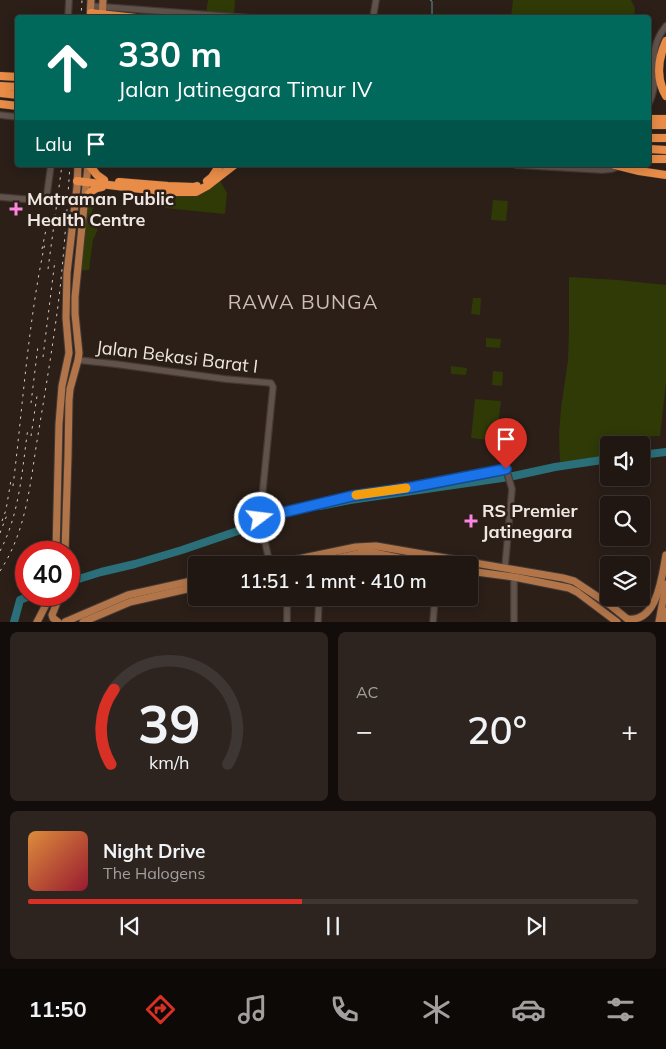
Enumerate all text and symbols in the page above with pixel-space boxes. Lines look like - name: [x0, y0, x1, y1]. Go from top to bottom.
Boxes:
- text: 330 m: [118, 32, 222, 76]
- icon: ahead: [35, 35, 100, 100]
- text: Jalan Jatinegara Timur IV: [118, 75, 372, 103]
- icon: arrive: [82, 130, 110, 158]
- text: Lalu: [35, 132, 72, 156]
- place label: Matraman Public Health Centre: [27, 187, 174, 231]
- marker: Matraman Public Health Centre: [9, 202, 23, 216]
- district label: RAWA BUNGA: [228, 289, 378, 314]
- street label: Jalan Bekasi Barat I: [95, 335, 259, 378]
- pin: [485, 418, 527, 469]
- icon: arrive: [492, 425, 520, 453]
- map controls: [600, 436, 650, 606]
- button: sound: [600, 436, 650, 486]
- position arrow: [233, 491, 285, 543]
- button: search: [600, 496, 650, 546]
- place label: RS Premier Jatinegara: [482, 499, 578, 543]
- marker: RS Premier Jatinegara: [464, 514, 478, 528]
- speed limit sign: 40: [15, 541, 80, 606]
- button: layers: [600, 556, 650, 606]
- text: 11:51 · 1 mnt · 410 m: [239, 569, 427, 593]
- text: AC: [356, 682, 379, 702]
- text: 39: [138, 691, 200, 756]
- text: 20°: [467, 706, 527, 754]
- text: −: [356, 713, 373, 748]
- text: +: [621, 713, 638, 748]
- text: km/h: [149, 751, 189, 773]
- text: Night Drive: [103, 839, 205, 863]
- text: The Halogens: [103, 863, 205, 883]
- icon: previous: [116, 912, 144, 940]
- icon: pause: [319, 912, 347, 940]
- icon: next: [522, 912, 550, 940]
- icon: directions: [143, 992, 178, 1027]
- icon: music: [235, 992, 270, 1027]
- icon: phone: [327, 992, 362, 1027]
- icon: climate: [419, 992, 454, 1027]
- icon: car: [511, 992, 546, 1027]
- icon: filters: [603, 992, 638, 1027]
- text: 11:50: [28, 995, 87, 1023]

